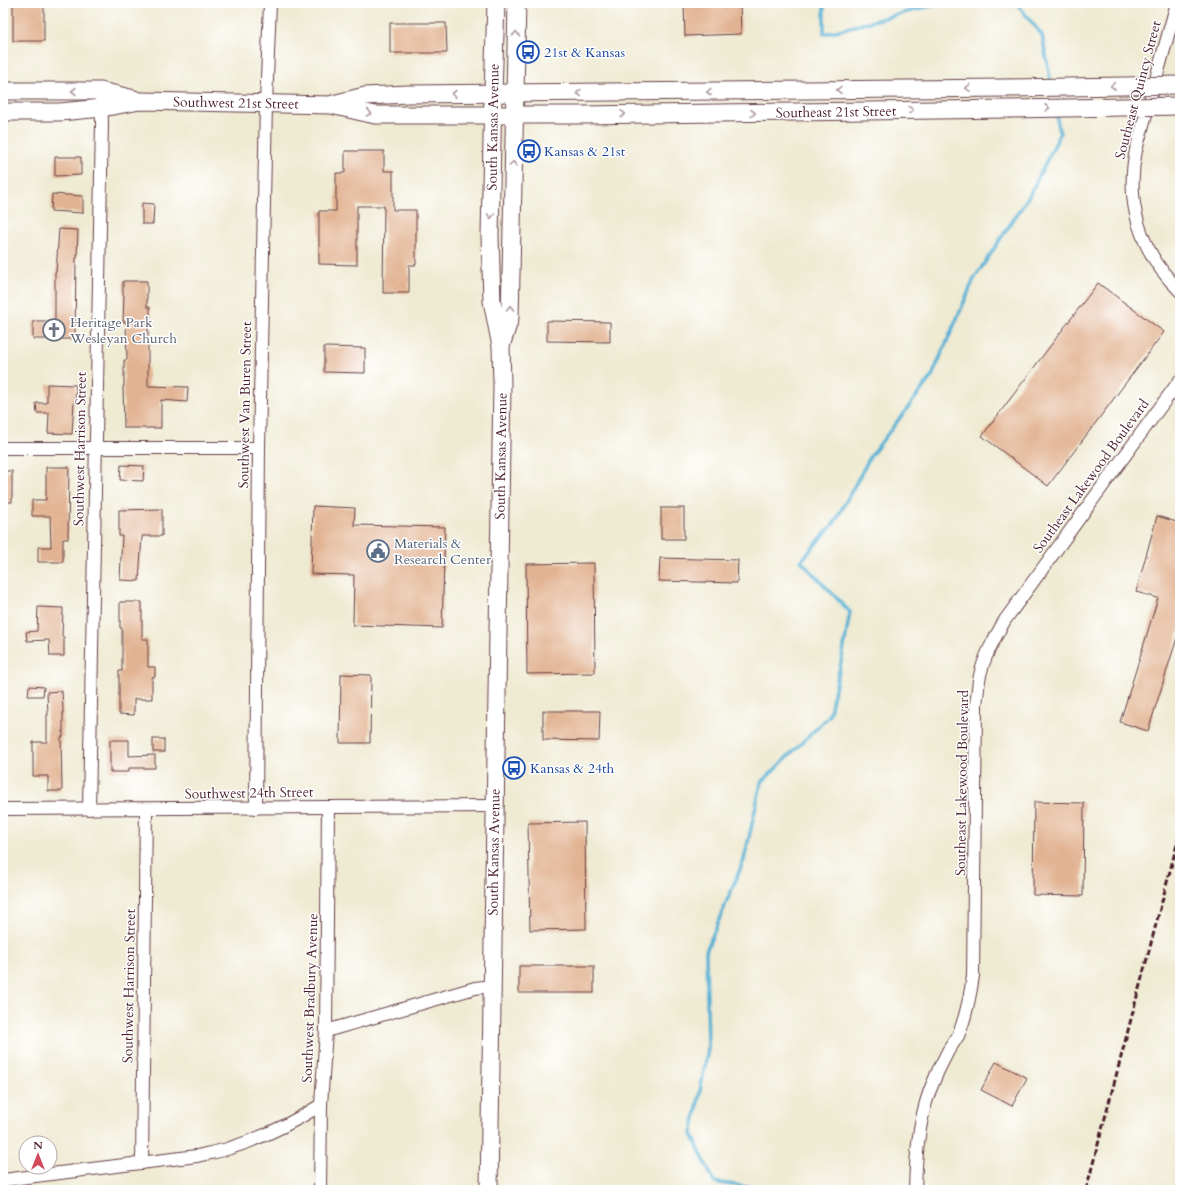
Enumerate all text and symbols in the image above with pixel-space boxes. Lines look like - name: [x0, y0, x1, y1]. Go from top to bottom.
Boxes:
- street label: Southeast Quincy Street: [1110, 18, 1166, 161]
- one-way arrow: [512, 31, 521, 37]
- bus stop icon: 21st & Kansas: [515, 39, 541, 65]
- place label: 21st & Kansas: [544, 43, 626, 62]
- street label: South Kansas Avenue: [482, 63, 504, 191]
- one-way arrow: [1110, 82, 1116, 90]
- one-way arrow: [965, 84, 971, 92]
- one-way arrow: [836, 86, 842, 94]
- one-way arrow: [71, 87, 77, 95]
- one-way arrow: [706, 87, 712, 96]
- one-way arrow: [576, 89, 582, 97]
- one-way arrow: [451, 90, 457, 98]
- street label: Southwest 21st Street: [173, 92, 300, 114]
- street label: Southeast 21st Street: [776, 101, 897, 123]
- one-way arrow: [1044, 104, 1050, 112]
- one-way arrow: [908, 106, 914, 114]
- one-way arrow: [366, 109, 372, 117]
- one-way arrow: [750, 109, 756, 117]
- one-way arrow: [620, 110, 626, 118]
- bus stop icon: Kansas & 21st: [516, 138, 542, 164]
- place label: Kansas & 21st: [544, 142, 626, 161]
- one-way arrow: [509, 161, 517, 167]
- one-way arrow: [486, 213, 495, 219]
- one-way arrow: [506, 305, 514, 311]
- place label: Heritage Park Wesleyan Church: [69, 313, 177, 348]
- church icon: Heritage Park Wesleyan Church: [41, 317, 67, 343]
- street label: Southwest Van Buren Street: [234, 321, 256, 489]
- street label: Southwest Harrison Street: [69, 371, 91, 526]
- street label: South Kansas Avenue: [490, 392, 512, 520]
- street label: Southeast Lakewood Boulevard: [1029, 395, 1154, 557]
- place label: Materials & Research Center: [394, 534, 492, 569]
- public building icon: Materials & Research Center: [365, 538, 391, 564]
- street label: Southeast Lakewood Boulevard: [951, 689, 973, 876]
- bus stop icon: Kansas & 24th: [501, 755, 527, 781]
- place label: Kansas & 24th: [530, 759, 615, 778]
- street label: Southwest 24th Street: [184, 782, 314, 804]
- street label: South Kansas Avenue: [483, 788, 505, 916]
- street label: Southwest Harrison Street: [118, 908, 140, 1063]
- street label: Southwest Bradbury Avenue: [298, 913, 322, 1083]
- north arrow: [18, 1135, 58, 1175]
- text: N: [33, 1138, 43, 1153]

